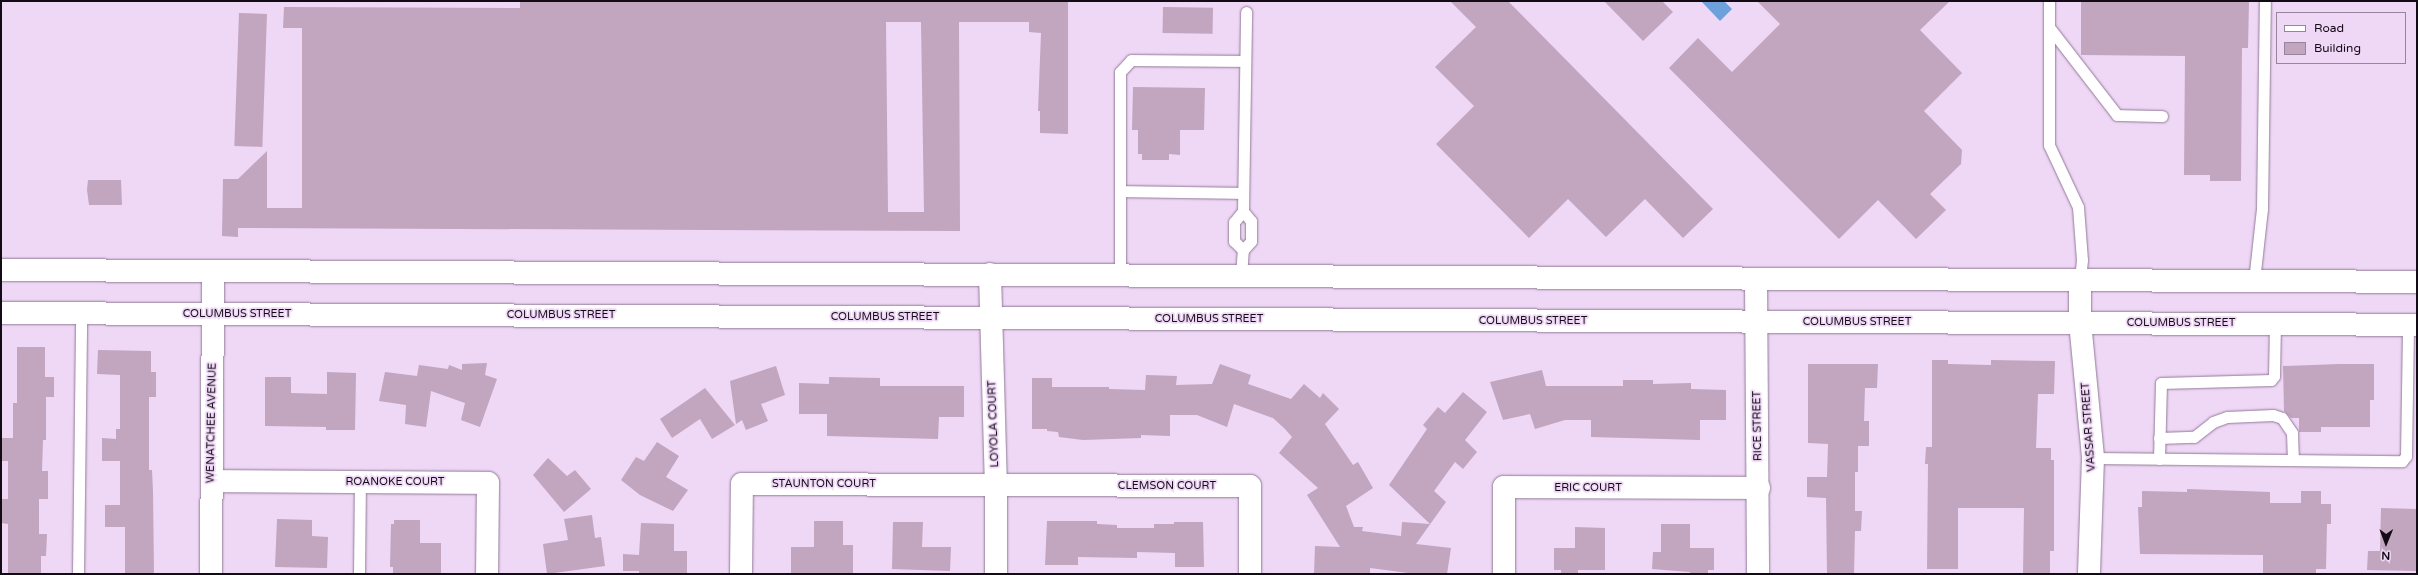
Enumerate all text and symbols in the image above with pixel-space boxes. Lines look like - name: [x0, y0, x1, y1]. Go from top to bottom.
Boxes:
- legend: [2276, 12, 2406, 64]
- text: Road: [2314, 21, 2344, 35]
- text: Building: [2314, 41, 2361, 55]
- street label: COLUMBUS STREET: [183, 307, 291, 321]
- street label: COLUMBUS STREET: [507, 308, 615, 322]
- street label: COLUMBUS STREET: [831, 310, 939, 324]
- street label: COLUMBUS STREET: [1155, 312, 1263, 326]
- street label: COLUMBUS STREET: [1479, 314, 1587, 328]
- street label: COLUMBUS STREET: [1803, 315, 1911, 329]
- street label: COLUMBUS STREET: [2127, 316, 2235, 330]
- street label: WENATCHEE AVENUE: [204, 363, 220, 483]
- street label: LOYOLA COURT: [986, 380, 1002, 468]
- street label: VASSAR STREET: [2079, 382, 2099, 472]
- street label: RICE STREET: [1751, 391, 1765, 461]
- street label: ROANOKE COURT: [345, 475, 445, 489]
- street label: STAUNTON COURT: [772, 477, 876, 491]
- street label: CLEMSON COURT: [1118, 479, 1216, 493]
- street label: ERIC COURT: [1554, 481, 1622, 495]
- north arrow: [2366, 523, 2406, 563]
- text: N: [2381, 549, 2390, 562]

